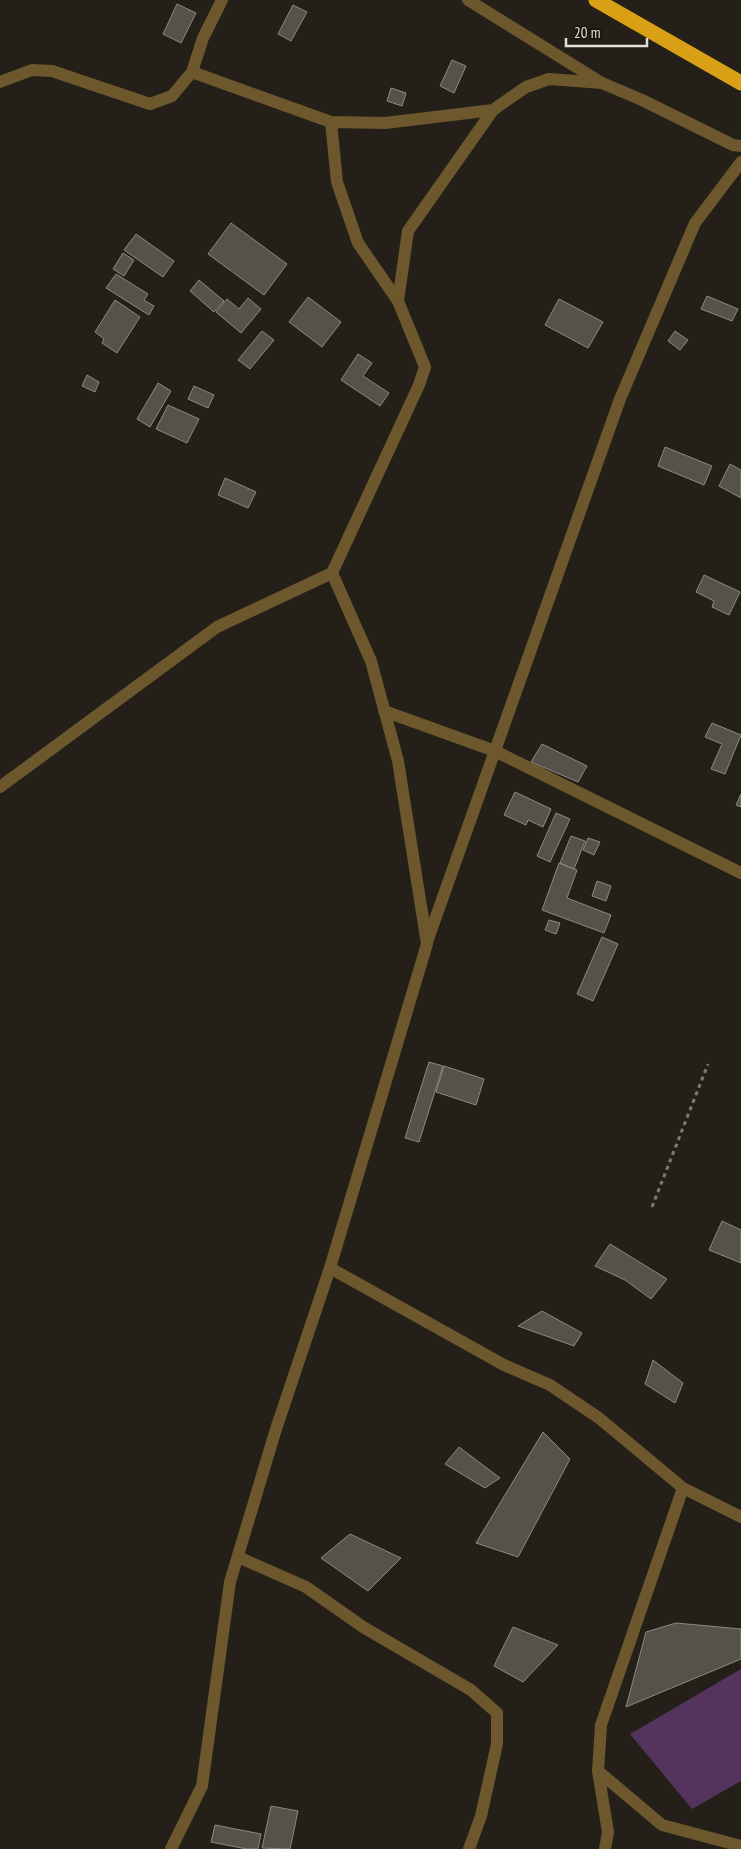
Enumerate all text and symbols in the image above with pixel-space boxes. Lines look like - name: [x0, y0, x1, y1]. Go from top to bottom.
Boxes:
- scale bar: [566, 15, 647, 47]
- text: 20 m: [574, 23, 600, 42]

